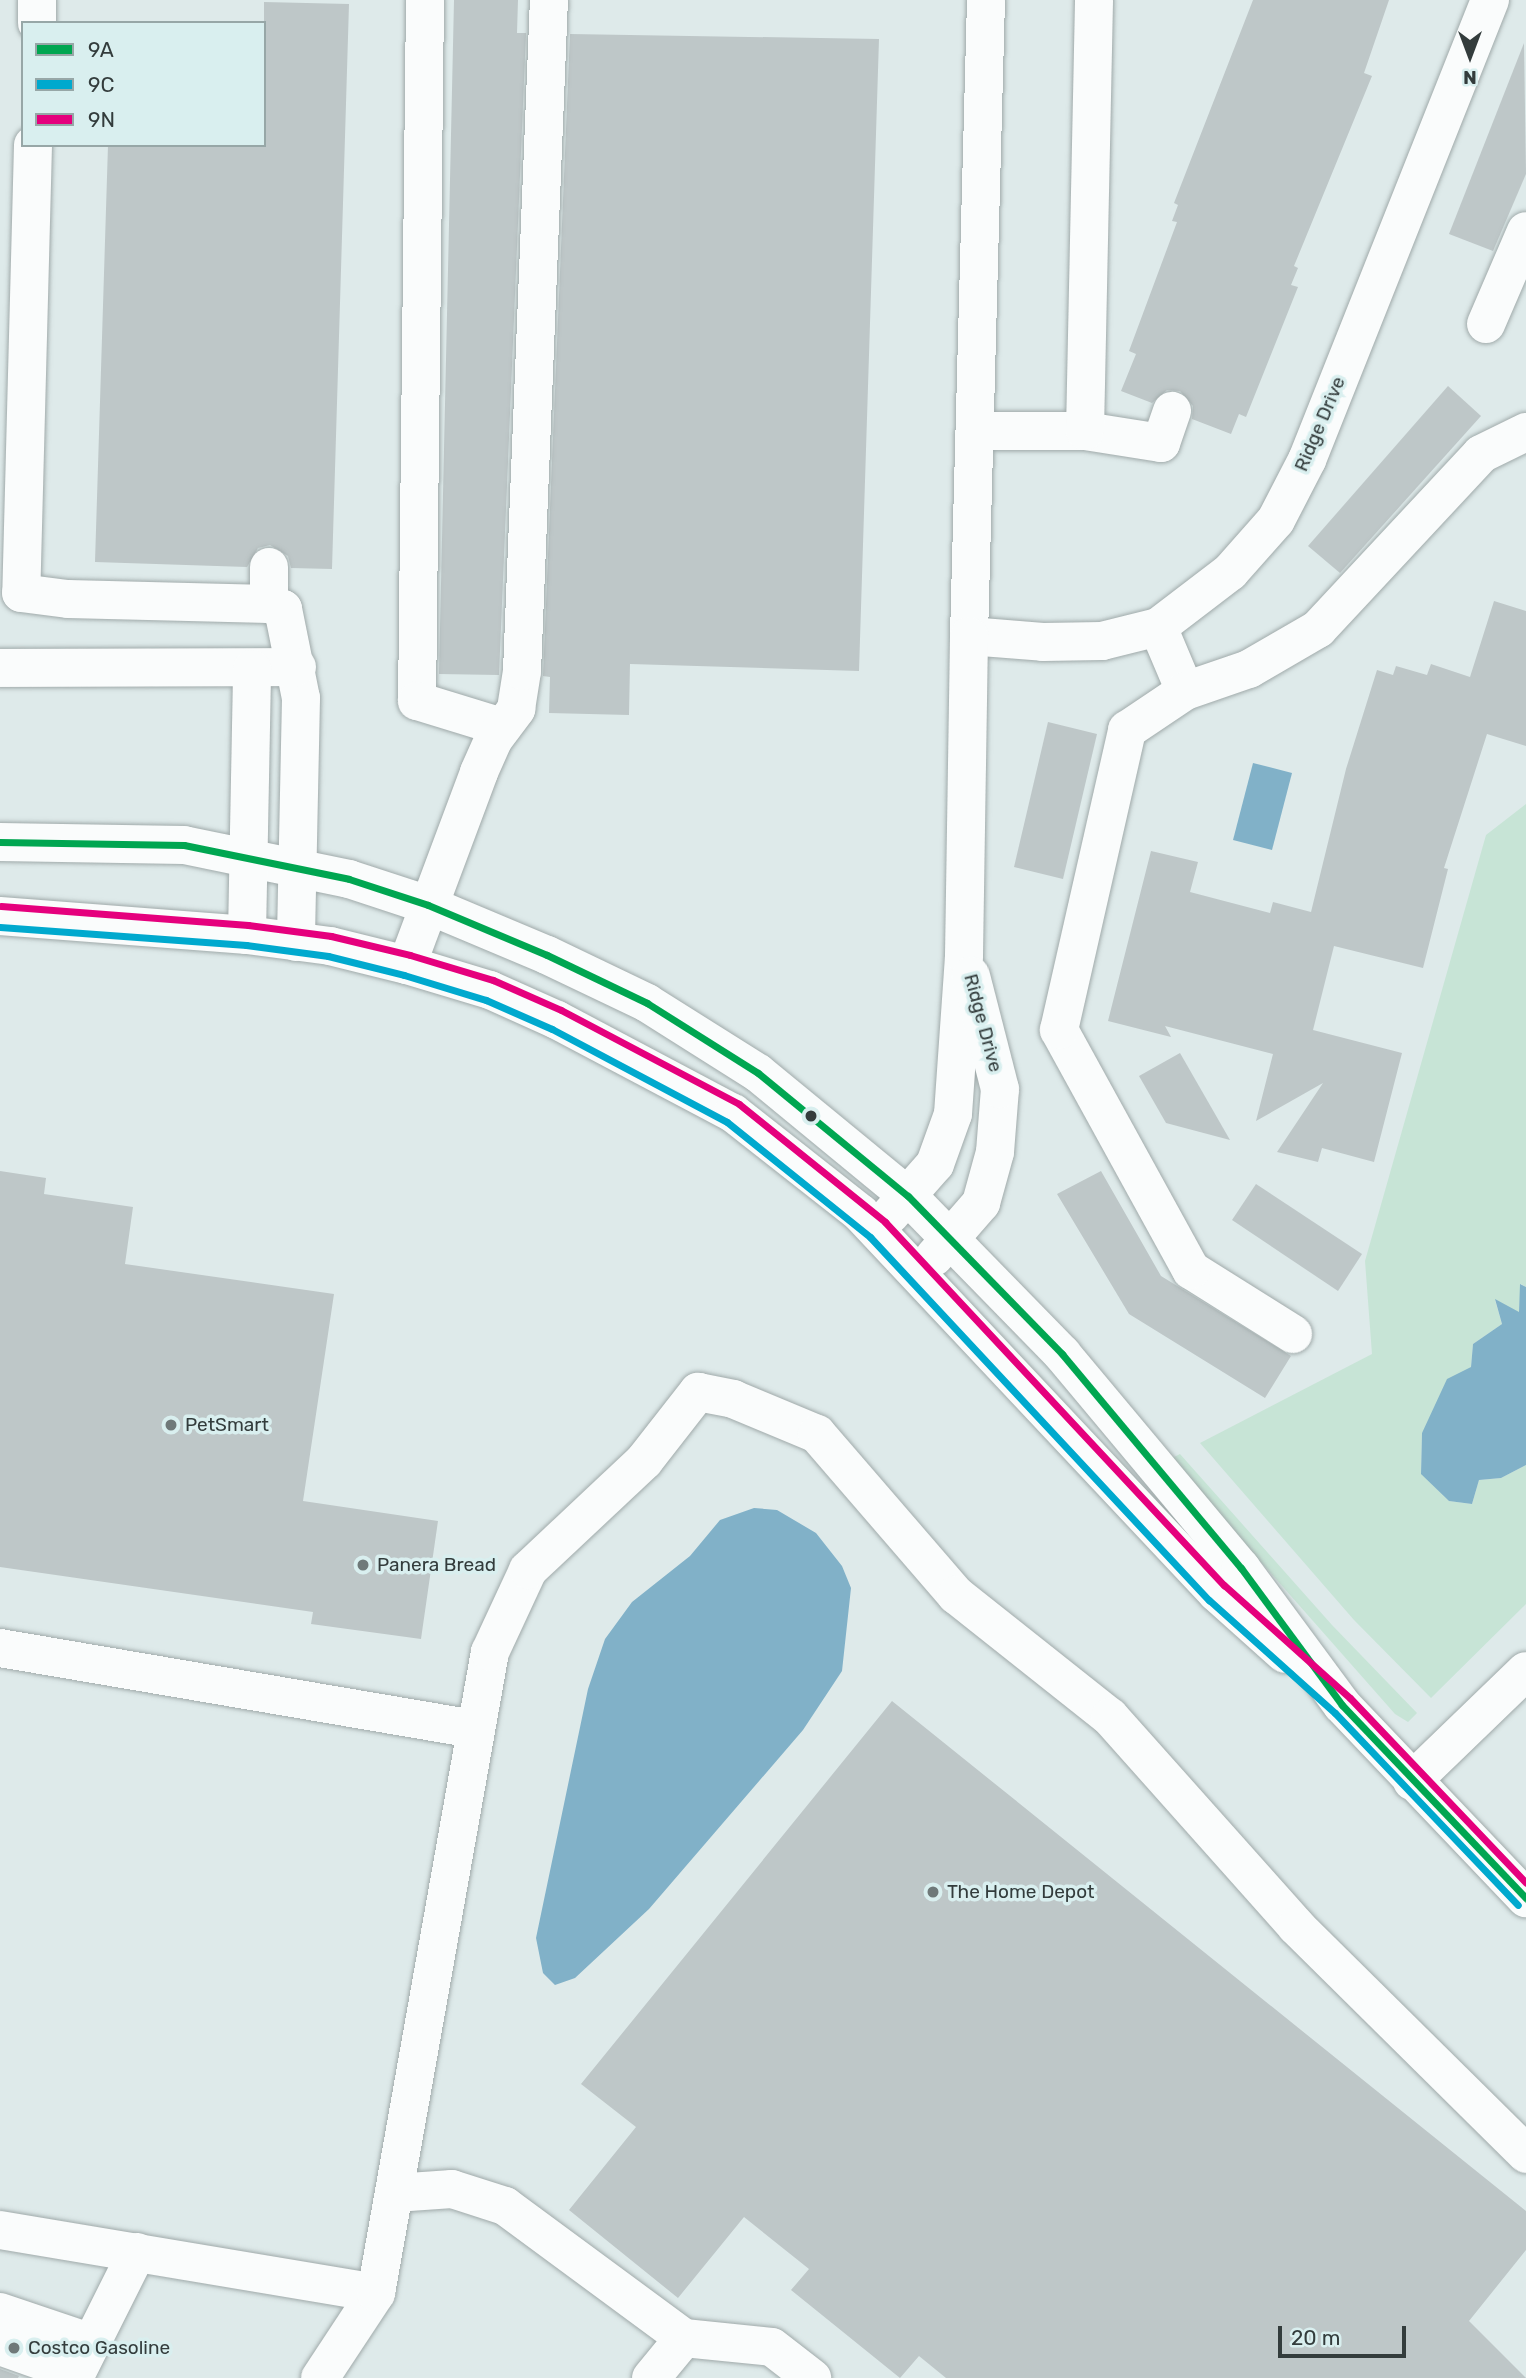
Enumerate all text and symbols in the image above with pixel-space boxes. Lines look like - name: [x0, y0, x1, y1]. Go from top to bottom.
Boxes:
- legend: [21, 21, 266, 147]
- north arrow: [1435, 21, 1505, 91]
- text: 9A: [88, 37, 114, 62]
- text: N: [1463, 66, 1477, 89]
- text: 9C: [88, 72, 114, 97]
- text: 9N: [88, 107, 115, 132]
- street label: Ridge Drive: [1290, 373, 1350, 475]
- street label: Ridge Drive: [959, 971, 1007, 1075]
- unlabelled marker: [804, 1109, 818, 1123]
- place label: PetSmart: [185, 1414, 269, 1436]
- marker: PetSmart: [163, 1417, 179, 1433]
- place label: Panera Bread: [377, 1554, 496, 1576]
- marker: Panera Bread: [355, 1557, 371, 1573]
- place label: The Home Depot: [947, 1881, 1094, 1903]
- marker: The Home Depot: [925, 1884, 941, 1900]
- scale bar: [1281, 2312, 1409, 2356]
- text: 20 m: [1291, 2325, 1340, 2350]
- place label: Costco Gasoline: [28, 2337, 170, 2359]
- marker: Costco Gasoline: [6, 2340, 22, 2356]

